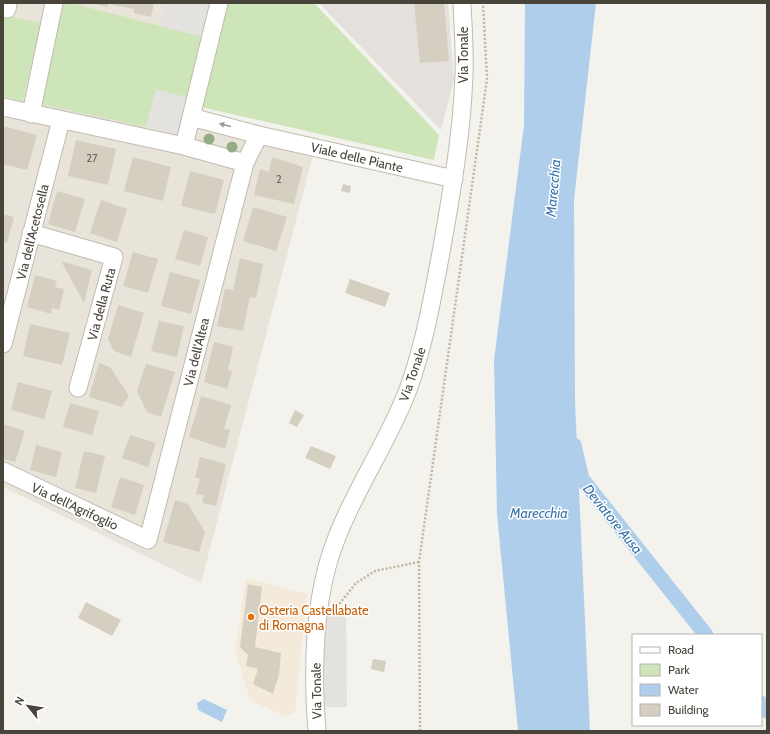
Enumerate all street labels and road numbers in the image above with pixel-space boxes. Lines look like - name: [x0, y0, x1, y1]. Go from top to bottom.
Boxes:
- street label: Via Tonale: [455, 26, 471, 83]
- street label: Viale delle Piante: [309, 139, 405, 175]
- street label: Via dell'Acetosella: [12, 182, 52, 282]
- street label: Via della Ruta: [84, 265, 119, 342]
- street label: Via dell'Altea: [180, 315, 212, 388]
- street label: Via Tonale: [395, 344, 429, 403]
- street label: Via dell'Agrifoglio: [29, 479, 121, 533]
- street label: Via Tonale: [308, 662, 324, 719]

